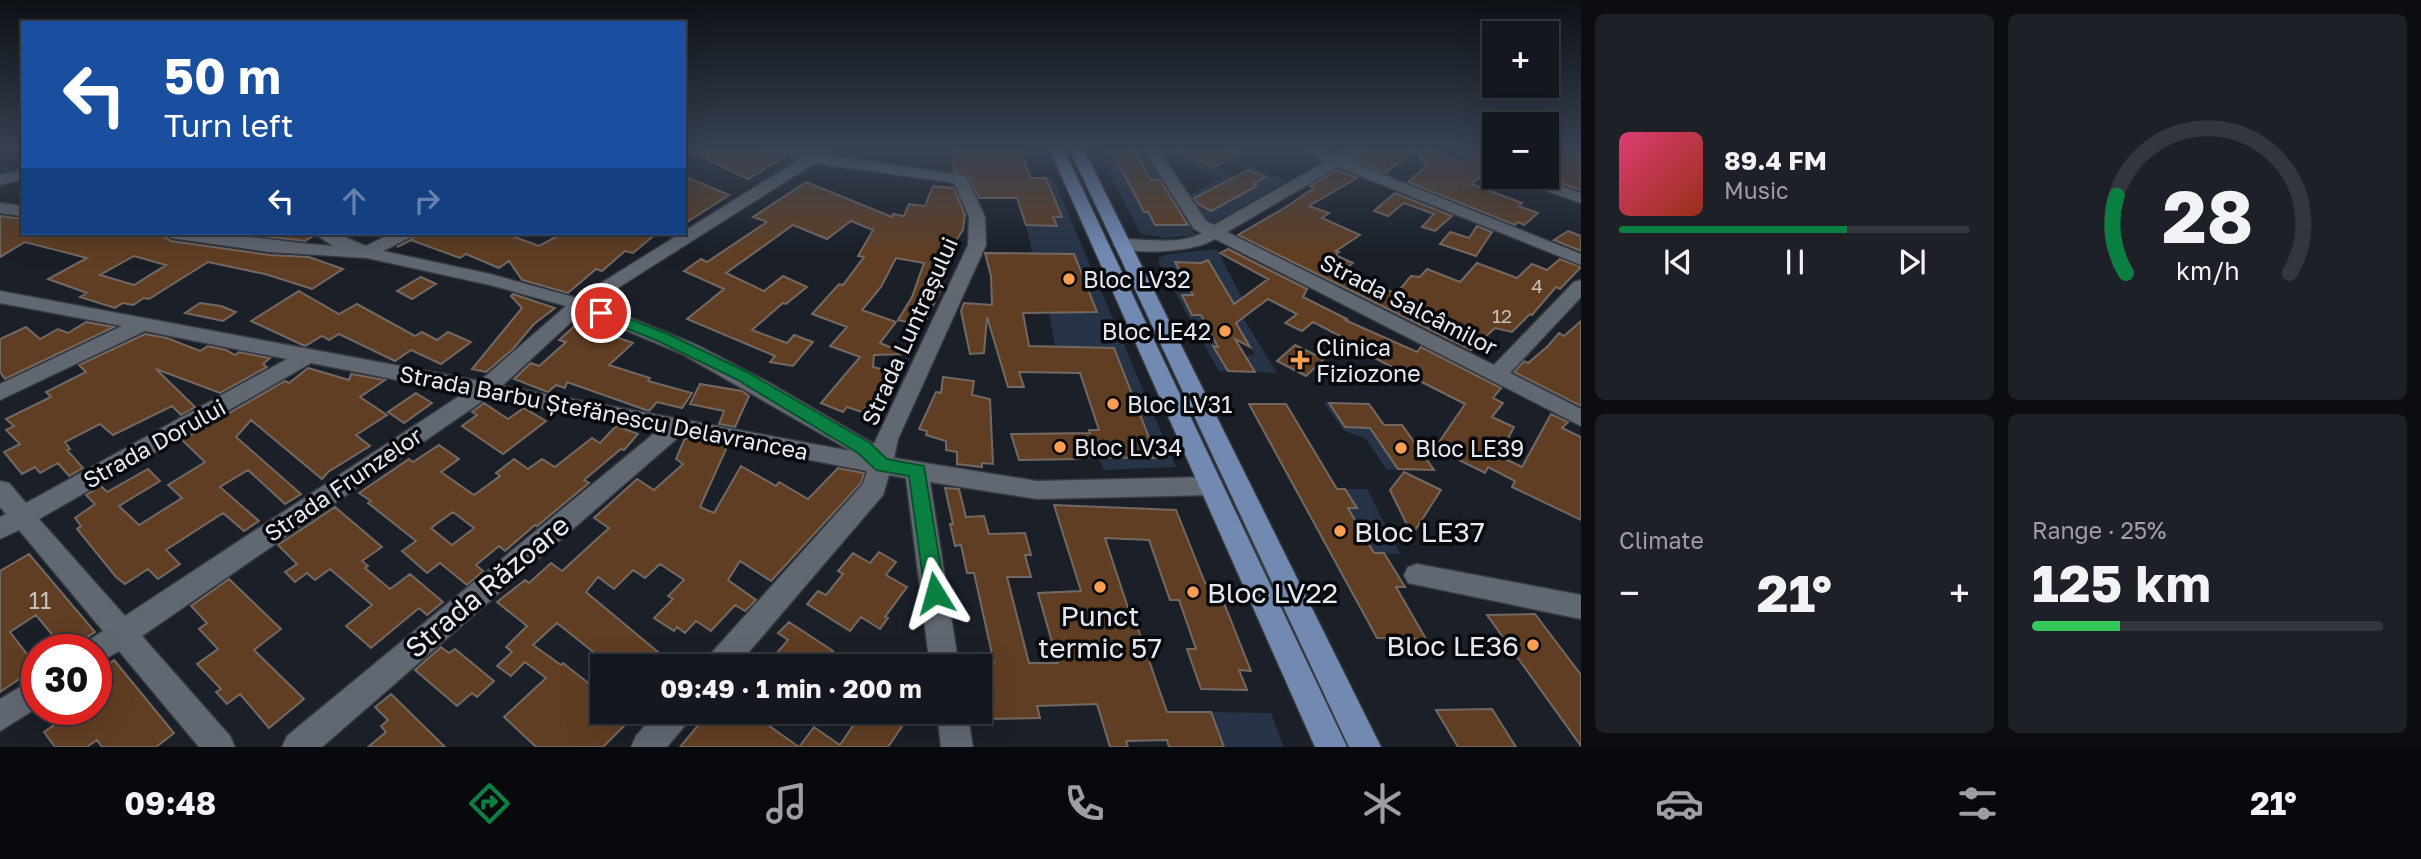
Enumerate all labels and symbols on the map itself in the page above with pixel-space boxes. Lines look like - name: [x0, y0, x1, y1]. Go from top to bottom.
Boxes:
- street label: Strada Luntrașului: [855, 233, 964, 430]
- street label: Strada Salcâmilor: [1316, 247, 1502, 361]
- place label: Bloc LV32: [1083, 265, 1191, 293]
- marker: Bloc LV32: [1061, 271, 1077, 287]
- house number: 4: [1531, 274, 1543, 297]
- pin: [571, 283, 631, 343]
- house number: 12: [1492, 304, 1512, 327]
- place label: Bloc LE42: [1102, 317, 1211, 345]
- marker: Bloc LE42: [1217, 323, 1233, 339]
- place label: Clinica Fiziozone: [1316, 333, 1421, 387]
- marker: Clinica Fiziozone: [1290, 350, 1310, 370]
- street label: Strada Barbu Ștefănescu Delavrancea: [397, 359, 811, 466]
- place label: Bloc LV31: [1127, 390, 1232, 418]
- street label: Strada Dorului: [78, 392, 230, 494]
- marker: Bloc LV31: [1105, 396, 1121, 412]
- street label: Strada Frunzelor: [259, 421, 427, 547]
- place label: Bloc LV34: [1074, 433, 1182, 461]
- place label: Bloc LE39: [1415, 434, 1524, 462]
- marker: Bloc LV34: [1052, 439, 1068, 455]
- marker: Bloc LE39: [1393, 440, 1409, 456]
- street label: Strada Răzoare: [398, 508, 576, 664]
- place label: Bloc LE37: [1354, 515, 1485, 548]
- marker: Bloc LE37: [1332, 523, 1348, 539]
- position arrow: [898, 556, 972, 630]
- place label: Bloc LV22: [1207, 576, 1338, 609]
- marker: Punct termic 57: [1092, 579, 1108, 595]
- marker: Bloc LV22: [1185, 584, 1201, 600]
- house number: 11: [29, 586, 51, 614]
- place label: Punct termic 57: [1038, 599, 1162, 664]
- place label: Bloc LE36: [1386, 629, 1519, 662]
- speed limit sign: 30: [21, 634, 112, 725]
- marker: Bloc LE36: [1525, 637, 1541, 653]

